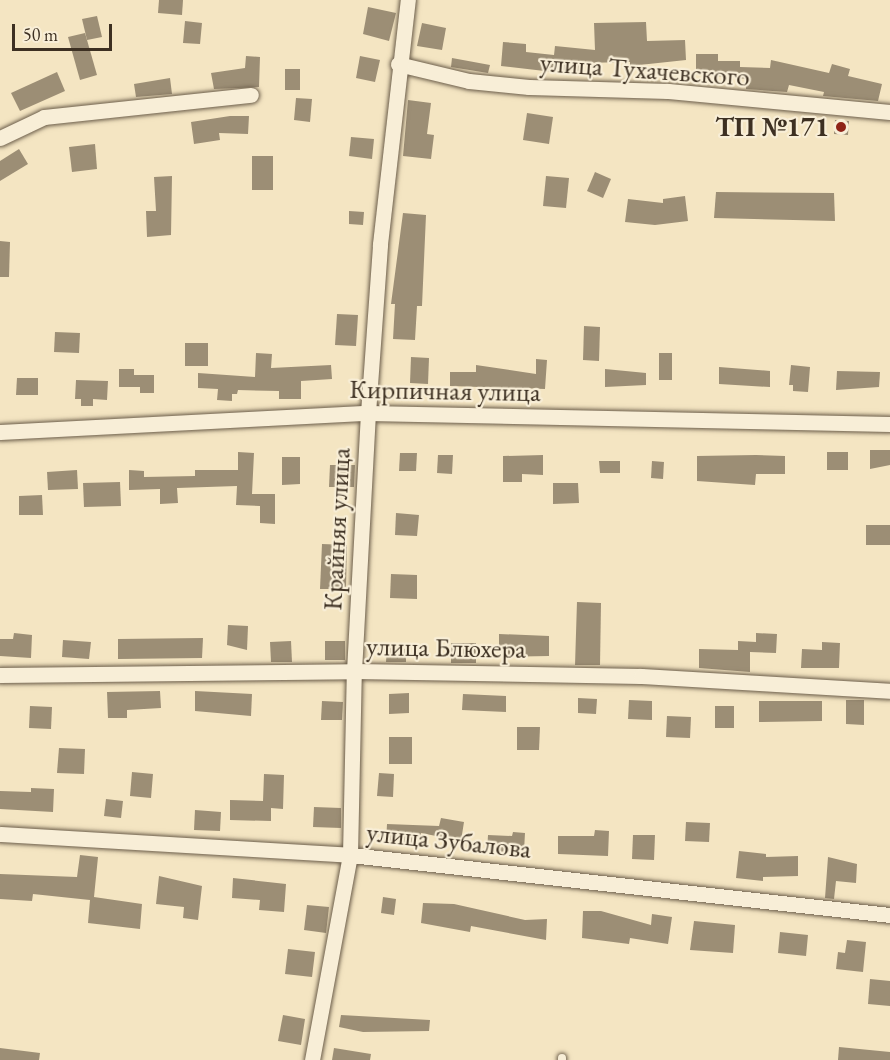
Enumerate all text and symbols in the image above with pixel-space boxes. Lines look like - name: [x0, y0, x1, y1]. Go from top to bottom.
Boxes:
- scale bar: [15, 12, 116, 50]
- text: 50 m: [23, 23, 58, 46]
- street label: улица Тухачевского: [539, 46, 751, 92]
- place label: ТП №171: [715, 111, 829, 143]
- marker: ТП №171: [834, 120, 848, 134]
- street label: Кирпичная улица: [349, 372, 541, 408]
- street label: Крайняя улица: [316, 447, 356, 611]
- street label: улица Блюхера: [366, 629, 526, 665]
- street label: улица Зубалова: [365, 815, 533, 865]

